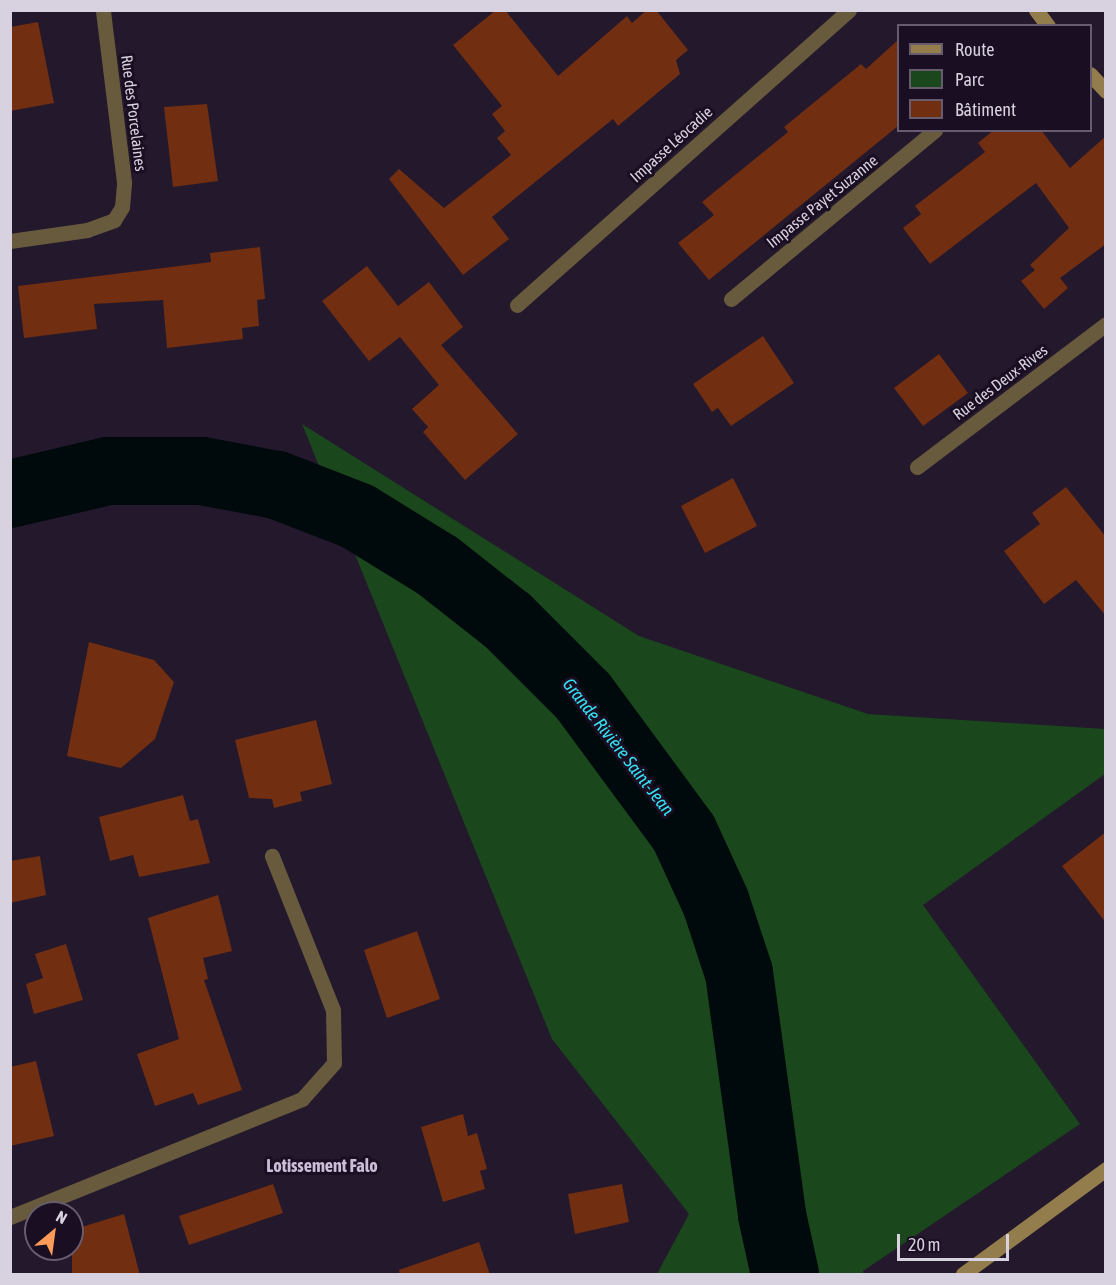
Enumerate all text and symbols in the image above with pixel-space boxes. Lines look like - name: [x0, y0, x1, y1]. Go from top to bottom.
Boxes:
- legend: [897, 24, 1092, 132]
- text: Route: [955, 39, 994, 60]
- street label: Rue des Porcelaines: [117, 54, 151, 172]
- text: Parc: [955, 69, 984, 90]
- text: Bâtiment: [955, 99, 1016, 120]
- street label: Impasse Léocadie: [626, 102, 716, 186]
- street label: Impasse Payet Suzanne: [763, 150, 881, 252]
- street label: Rue des Deux-Rives: [949, 340, 1051, 424]
- water label: Grande Rivière Saint-Jean: [558, 674, 678, 820]
- district label: Lotissement Falo: [266, 1155, 378, 1177]
- north arrow: [24, 1201, 84, 1261]
- text: N: [53, 1207, 70, 1227]
- scale bar: [900, 1222, 1012, 1260]
- text: 20 m: [908, 1234, 940, 1255]

